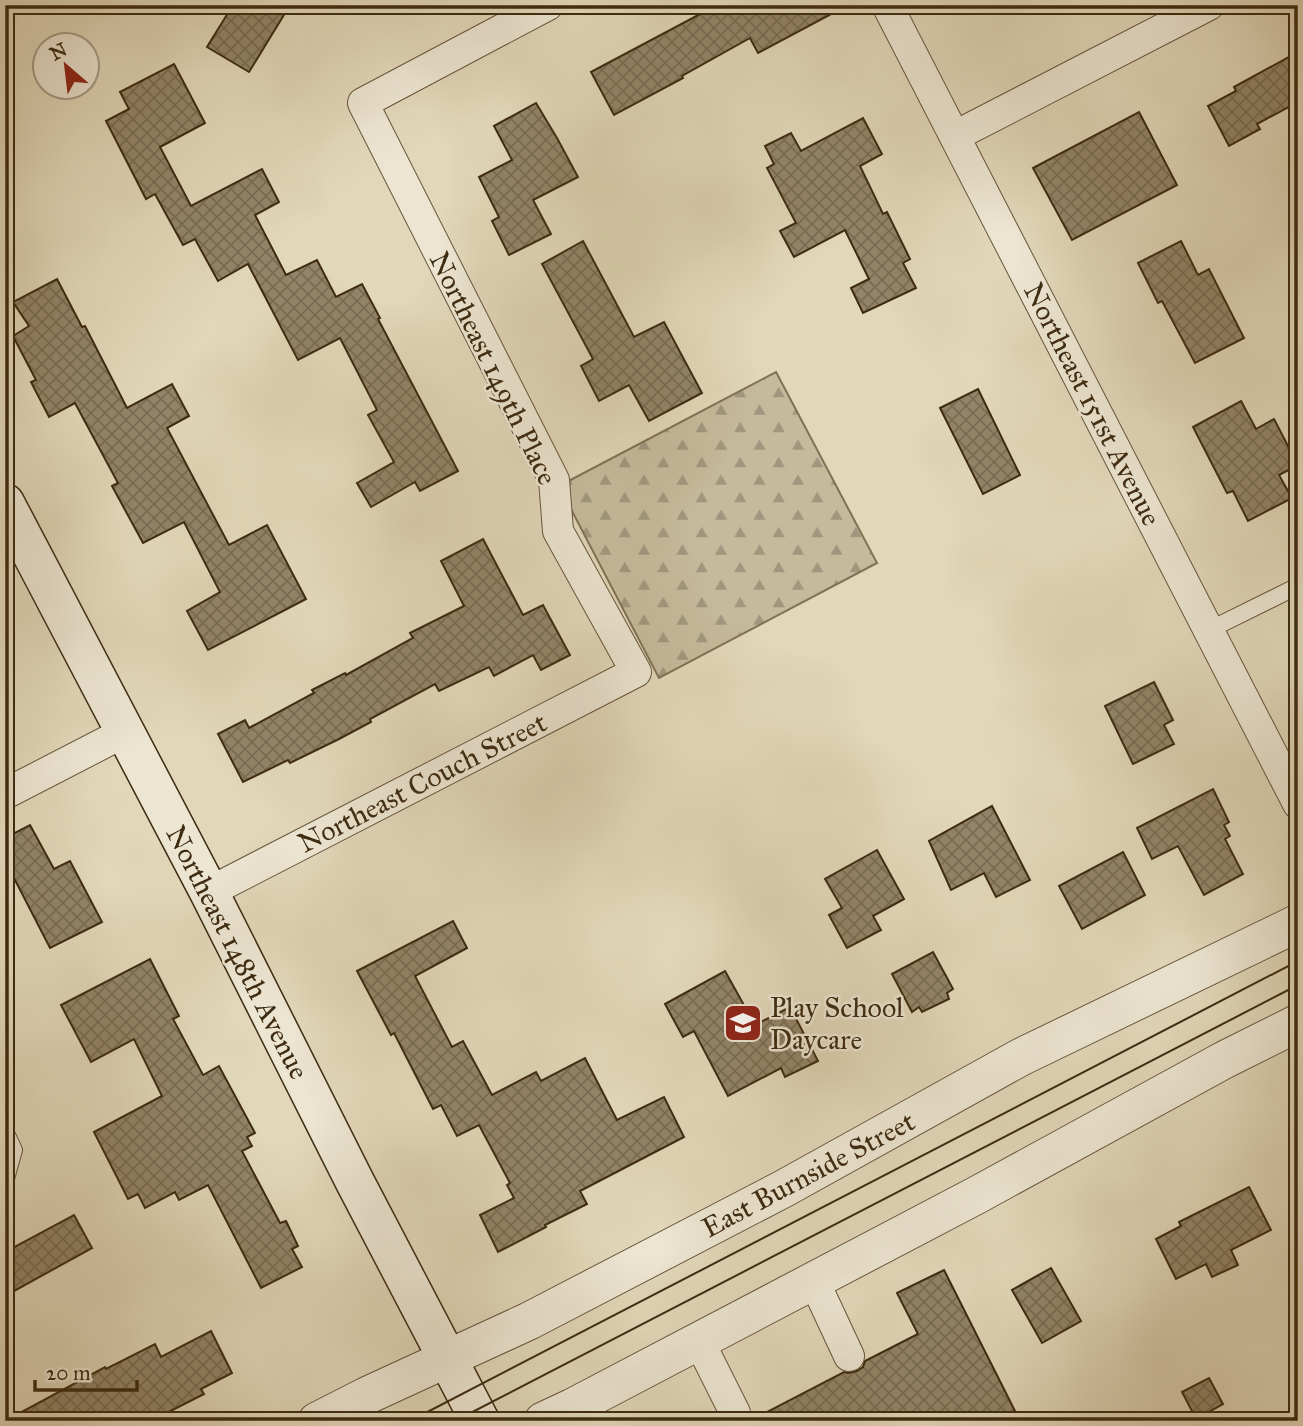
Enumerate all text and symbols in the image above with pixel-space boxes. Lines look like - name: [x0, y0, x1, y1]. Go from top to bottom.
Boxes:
- north arrow: [32, 32, 102, 102]
- text: N: [46, 37, 71, 65]
- street label: Northeast 149th Place: [422, 246, 565, 491]
- street label: Northeast 151st Avenue: [1016, 277, 1169, 532]
- street label: Northeast Couch Street: [292, 705, 552, 860]
- street label: Northeast 148th Avenue: [158, 819, 317, 1085]
- place label: Play School Daycare: [770, 990, 904, 1057]
- school or university icon: Play School Daycare: [722, 1002, 764, 1044]
- street label: East Burnside Street: [696, 1104, 921, 1245]
- scale bar: [35, 1349, 136, 1393]
- text: 20 m: [46, 1360, 91, 1386]

